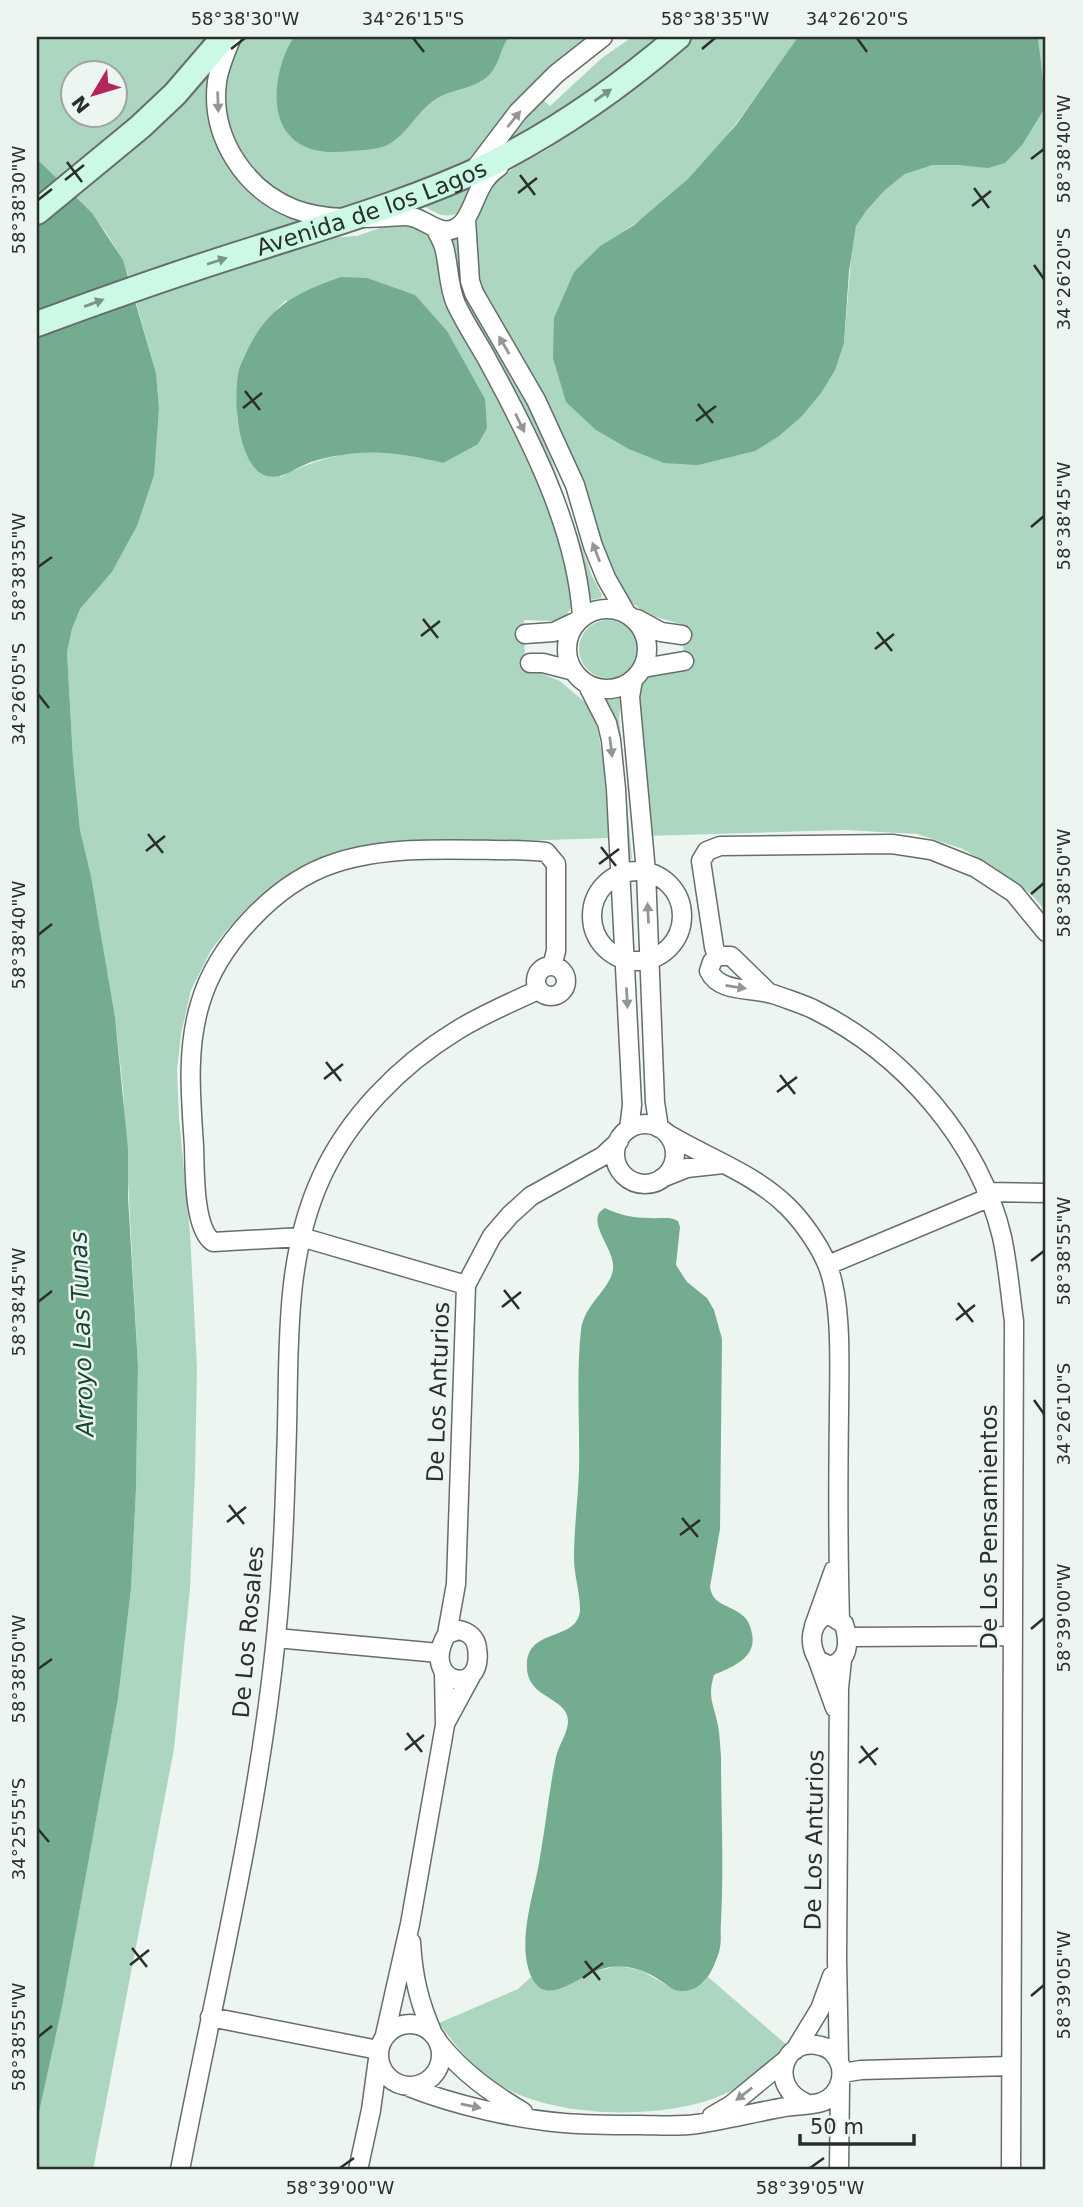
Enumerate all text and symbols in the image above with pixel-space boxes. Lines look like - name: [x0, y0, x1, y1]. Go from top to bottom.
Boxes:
- text: 58°38'30"W: [191, 8, 300, 29]
- text: 34°26'15"S: [362, 8, 464, 29]
- text: 58°38'35"W: [661, 8, 770, 29]
- text: 34°26'20"S: [806, 8, 908, 29]
- north arrow: [60, 60, 130, 130]
- one-way arrow: [594, 89, 613, 102]
- text: N: [67, 91, 94, 118]
- one-way arrow: [212, 92, 223, 114]
- text: 58°38'40"W: [1053, 94, 1074, 203]
- one-way arrow: [506, 110, 521, 128]
- text: 58°38'30"W: [8, 145, 29, 254]
- street label: Avenida de los Lagos: [253, 155, 491, 261]
- text: 34°26'20"S: [1053, 228, 1074, 330]
- one-way arrow: [206, 255, 227, 266]
- one-way arrow: [84, 297, 105, 308]
- one-way arrow: [498, 335, 510, 354]
- one-way arrow: [514, 413, 526, 433]
- text: 58°38'45"W: [1053, 461, 1074, 570]
- text: 58°38'35"W: [8, 512, 29, 621]
- one-way arrow: [590, 541, 601, 562]
- text: 34°26'05"S: [8, 643, 29, 745]
- one-way arrow: [606, 736, 617, 758]
- text: 58°38'50"W: [1053, 828, 1074, 937]
- text: 58°38'40"W: [8, 880, 29, 989]
- one-way arrow: [643, 902, 654, 924]
- one-way arrow: [725, 982, 747, 993]
- one-way arrow: [621, 987, 632, 1009]
- text: 58°38'55"W: [1053, 1196, 1074, 1305]
- water label: Arroyo Las Tunas: [64, 1231, 100, 1439]
- text: 58°38'45"W: [8, 1247, 29, 1356]
- street label: De Los Anturios: [422, 1301, 454, 1483]
- text: 34°26'10"S: [1053, 1363, 1074, 1465]
- street label: De Los Pensamientos: [976, 1404, 1002, 1650]
- street label: De Los Rosales: [228, 1545, 268, 1719]
- text: 58°39'00"W: [1053, 1563, 1074, 1672]
- text: 58°38'50"W: [8, 1614, 29, 1723]
- street label: De Los Anturios: [799, 1749, 829, 1931]
- text: 34°25'55"S: [8, 1778, 29, 1880]
- text: 58°39'05"W: [1053, 1930, 1074, 2039]
- text: 58°38'55"W: [8, 1982, 29, 2091]
- one-way arrow: [735, 2087, 753, 2101]
- one-way arrow: [461, 2100, 483, 2111]
- scale bar: [800, 2102, 913, 2146]
- text: 50 m: [810, 2115, 864, 2139]
- text: 58°39'00"W: [286, 2177, 395, 2198]
- text: 58°39'05"W: [756, 2177, 865, 2198]

